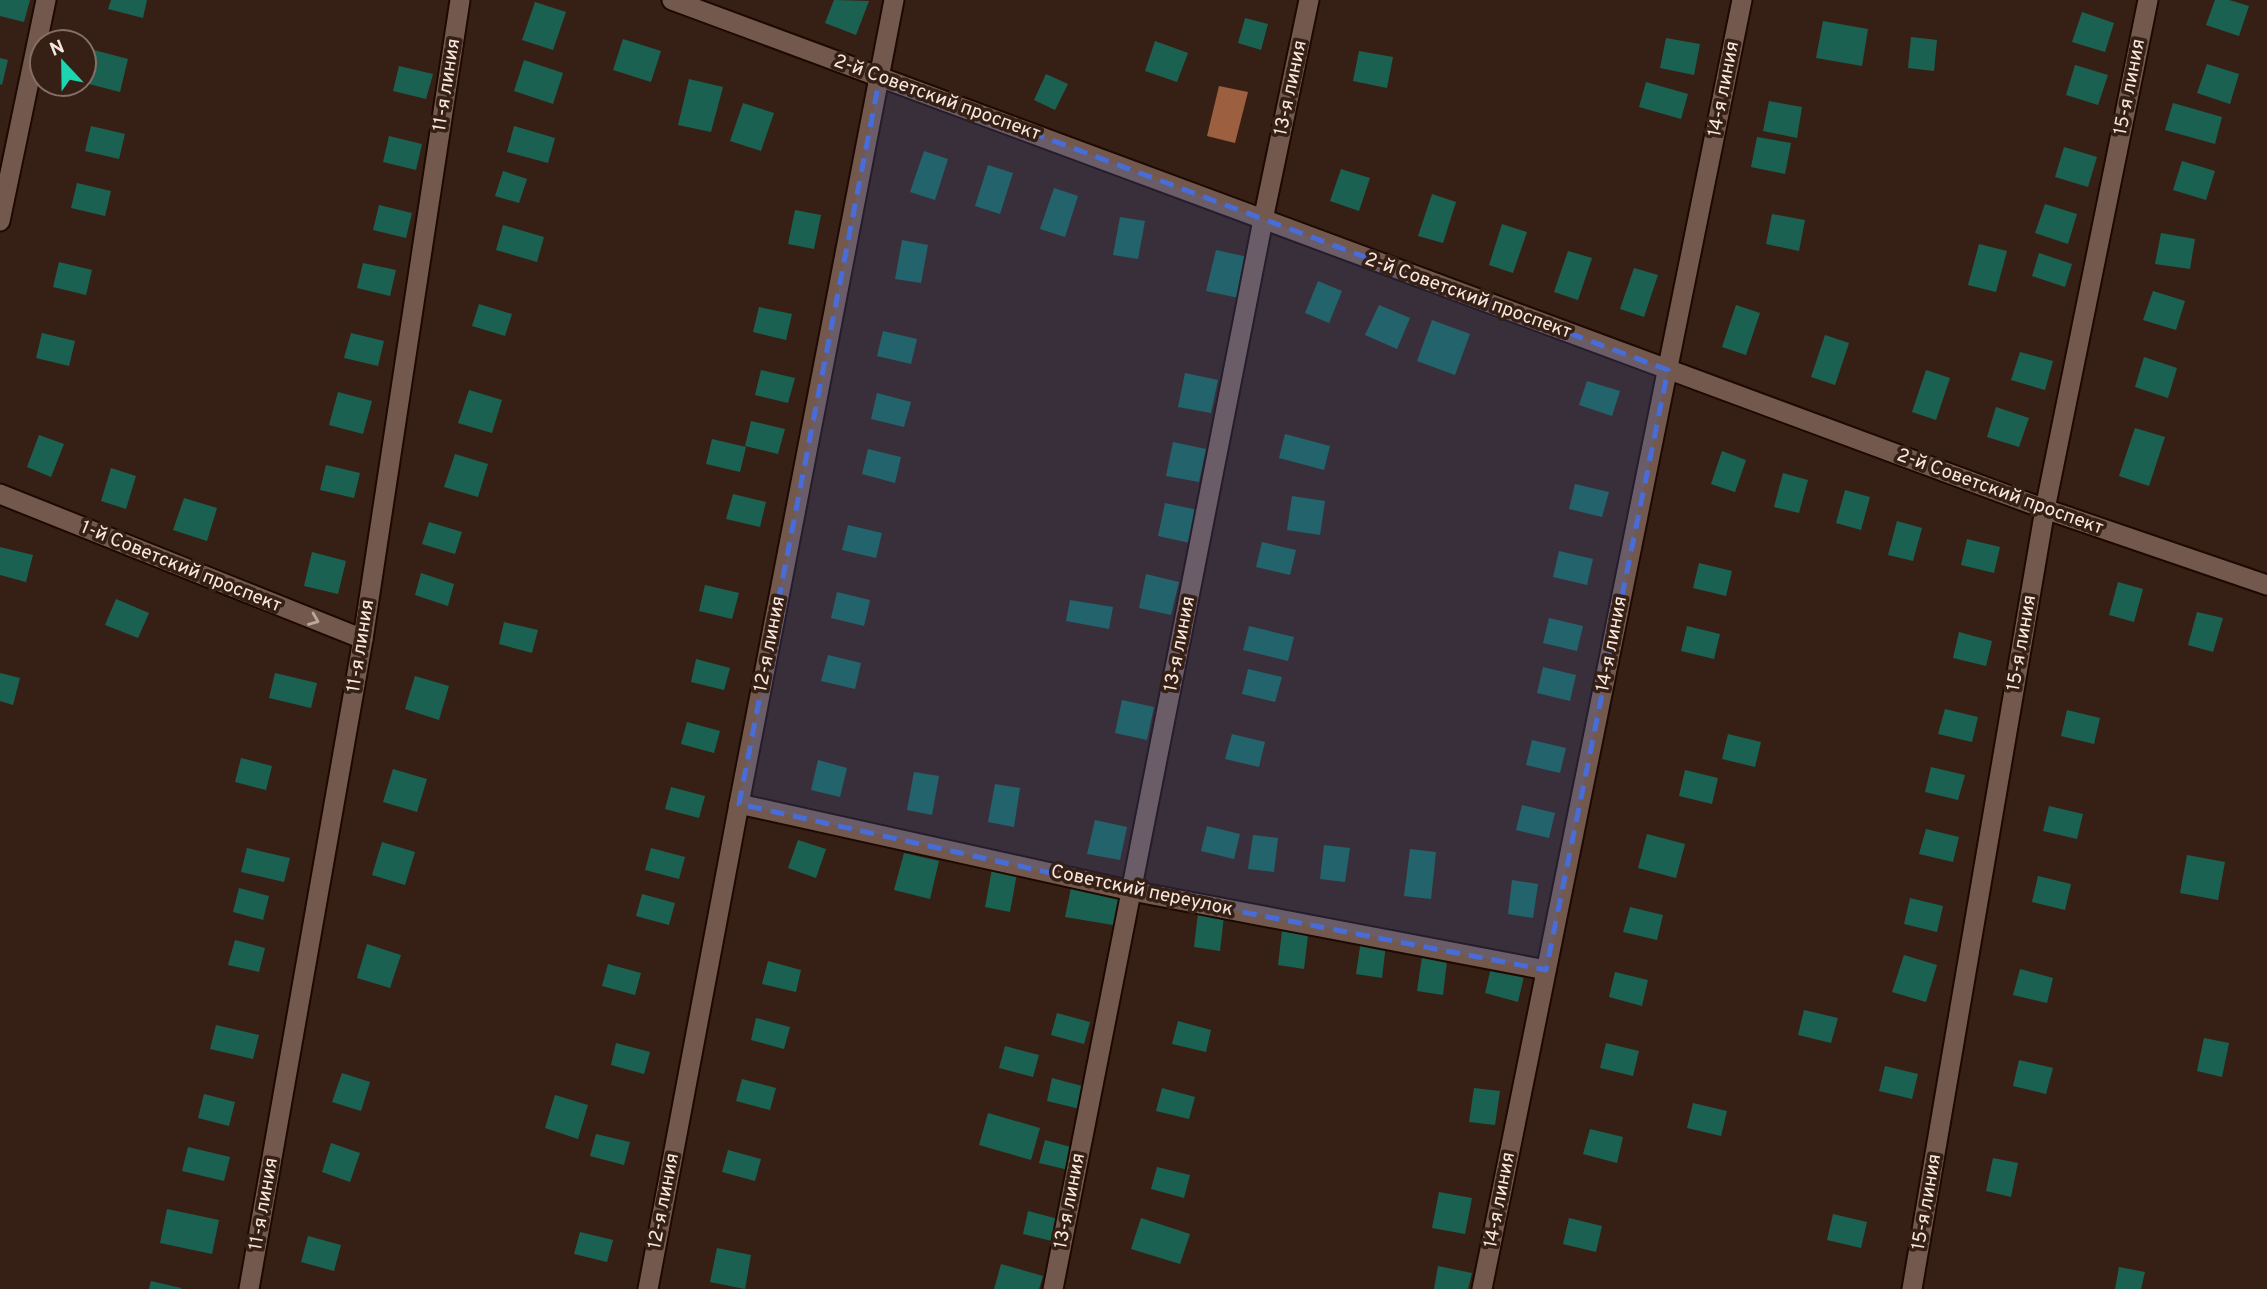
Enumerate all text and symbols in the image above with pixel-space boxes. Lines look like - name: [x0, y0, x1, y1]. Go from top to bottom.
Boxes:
- north arrow: [28, 28, 98, 98]
- text: N: [47, 35, 68, 63]
- street label: 11-я линия: [428, 37, 466, 133]
- street label: 15-я линия: [2109, 37, 2151, 137]
- street label: 13-я линия: [1269, 38, 1313, 138]
- street label: 14-я линия: [1703, 39, 1745, 139]
- street label: 2-й Советский проспект: [830, 49, 1044, 147]
- street label: 2-й Советский проспект: [1361, 247, 1575, 345]
- street label: 2-й Советский проспект: [1893, 443, 2107, 541]
- street label: 1-й Советский проспект: [77, 516, 285, 618]
- street label: 15-я линия: [2002, 593, 2042, 693]
- street label: 12-я линия: [749, 594, 791, 694]
- street label: 13-я линия: [1159, 594, 1201, 694]
- street label: 14-я линия: [1591, 594, 1633, 694]
- street label: 11-я линия: [342, 598, 380, 694]
- one-way arrow: [307, 611, 319, 625]
- street label: Советский переулок: [1049, 860, 1236, 922]
- street label: 14-я линия: [1479, 1150, 1521, 1250]
- street label: 12-я линия: [643, 1151, 685, 1251]
- street label: 13-я линия: [1049, 1151, 1091, 1251]
- street label: 15-я линия: [1907, 1152, 1947, 1252]
- street label: 11-я линия: [244, 1156, 284, 1252]

